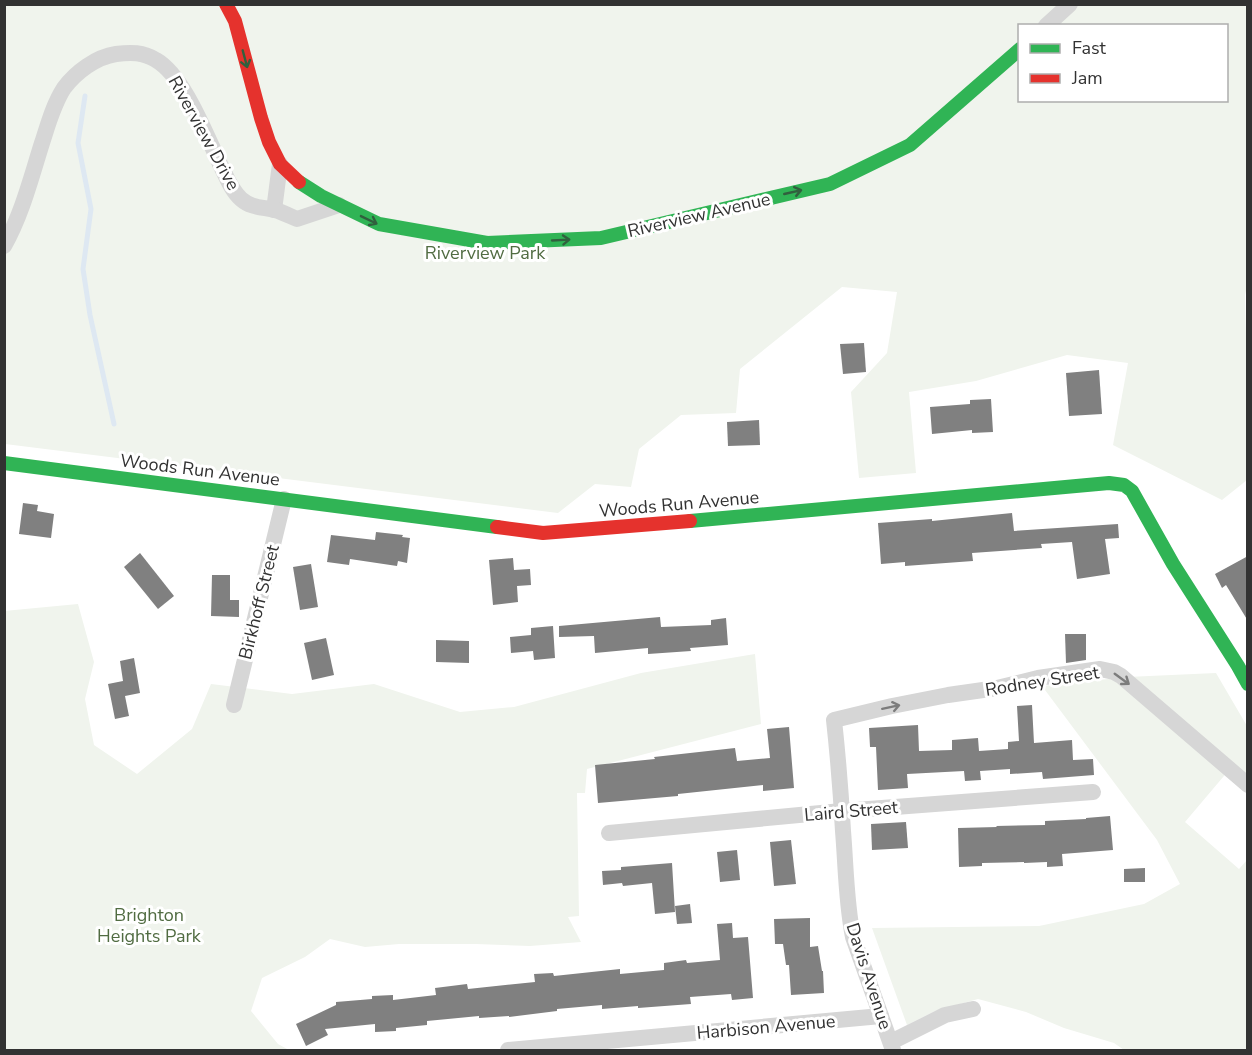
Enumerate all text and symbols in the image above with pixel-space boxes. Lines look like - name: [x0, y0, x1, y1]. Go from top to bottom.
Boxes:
- legend: [1018, 24, 1228, 102]
- text: Fast: [1072, 36, 1107, 60]
- one-way arrow: [240, 50, 251, 69]
- text: Jam: [1071, 66, 1103, 90]
- street label: Riverview Drive: [163, 72, 245, 194]
- one-way arrow: [783, 186, 802, 198]
- street label: Riverview Avenue: [625, 187, 773, 243]
- one-way arrow: [359, 214, 377, 226]
- one-way arrow: [550, 234, 570, 245]
- park label: Riverview Park: [425, 241, 546, 265]
- street label: Woods Run Avenue: [119, 448, 281, 492]
- street label: Woods Run Avenue: [598, 485, 760, 523]
- street label: Birkhoff Street: [233, 541, 285, 662]
- street label: Rodney Street: [983, 660, 1101, 702]
- one-way arrow: [1114, 672, 1130, 685]
- one-way arrow: [882, 700, 901, 712]
- street label: Laird Street: [803, 795, 900, 827]
- park label: Brighton Heights Park: [97, 903, 202, 948]
- street label: Davis Avenue: [840, 920, 898, 1032]
- street label: Harbison Avenue: [696, 1009, 836, 1045]

